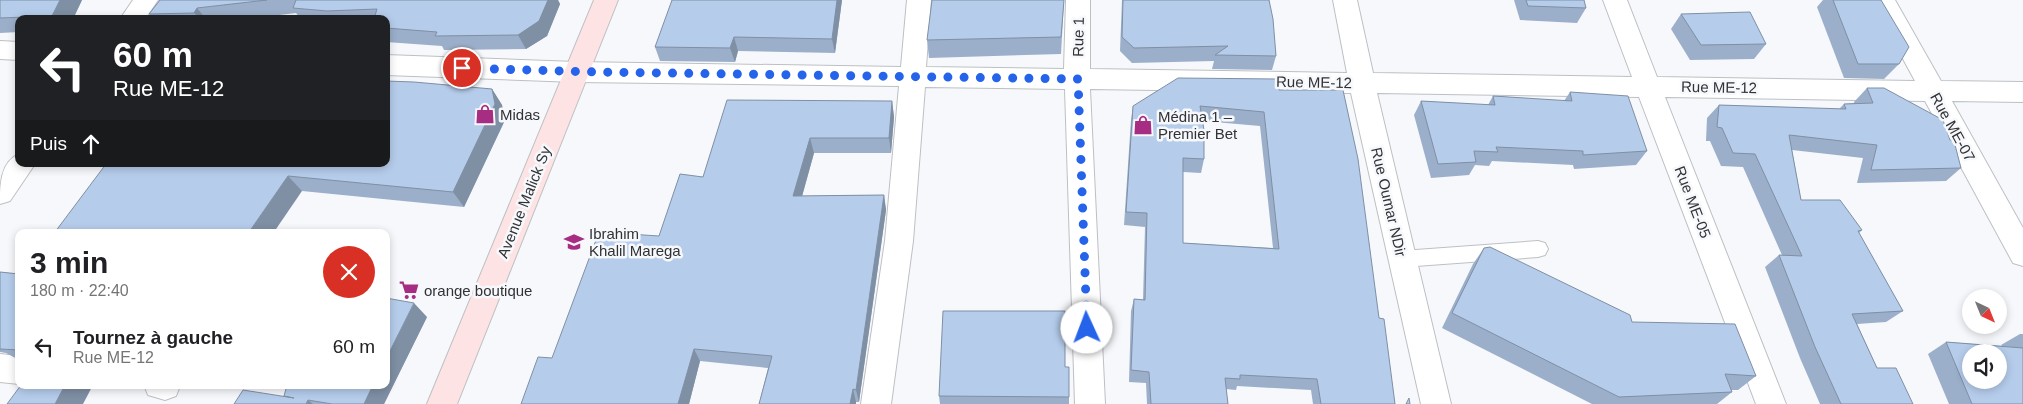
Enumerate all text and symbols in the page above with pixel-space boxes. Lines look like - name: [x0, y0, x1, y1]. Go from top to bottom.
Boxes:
- street label: Rue 1: [1069, 17, 1087, 57]
- icon: left: [30, 35, 95, 100]
- text: 60 m: [113, 35, 193, 74]
- pin: [441, 47, 483, 89]
- icon: arrive: [448, 54, 476, 82]
- street label: Rue ME-12: [1276, 73, 1352, 91]
- text: Rue ME-12: [113, 76, 224, 101]
- street label: Rue ME-12: [1681, 78, 1757, 96]
- street label: Rue ME-07: [1927, 90, 1979, 164]
- shop icon: Midas: [474, 103, 496, 125]
- place label: Midas: [500, 106, 540, 123]
- place label: Médina 1 – Premier Bet: [1158, 108, 1238, 142]
- shop icon: Médina 1 – Premier Bet: [1132, 114, 1154, 136]
- icon: ahead: [77, 130, 105, 158]
- text: Puis: [30, 133, 67, 154]
- street label: Avenue Malick Sy: [494, 143, 554, 260]
- street label: Rue Oumar NDir: [1368, 146, 1410, 258]
- street label: Rue ME-05: [1671, 164, 1715, 240]
- place label: Ibrahim Khalil Marega: [589, 225, 681, 259]
- school or university icon: Ibrahim Khalil Marega: [563, 231, 585, 253]
- text: 3 min: [30, 246, 108, 279]
- button: close: [323, 246, 375, 298]
- supermarket icon: orange boutique: [398, 279, 420, 301]
- text: 180 m · 22:40: [30, 282, 129, 299]
- place label: orange boutique: [424, 282, 532, 299]
- north arrow: [1962, 289, 2008, 334]
- map controls: [1962, 289, 2007, 389]
- position arrow: [1060, 301, 1112, 353]
- text: Tournez à gauche: [73, 327, 233, 348]
- icon: left: [30, 333, 58, 361]
- text: 60 m: [333, 336, 375, 357]
- button: sound: [1962, 344, 2007, 389]
- text: Rue ME-12: [73, 349, 154, 366]

